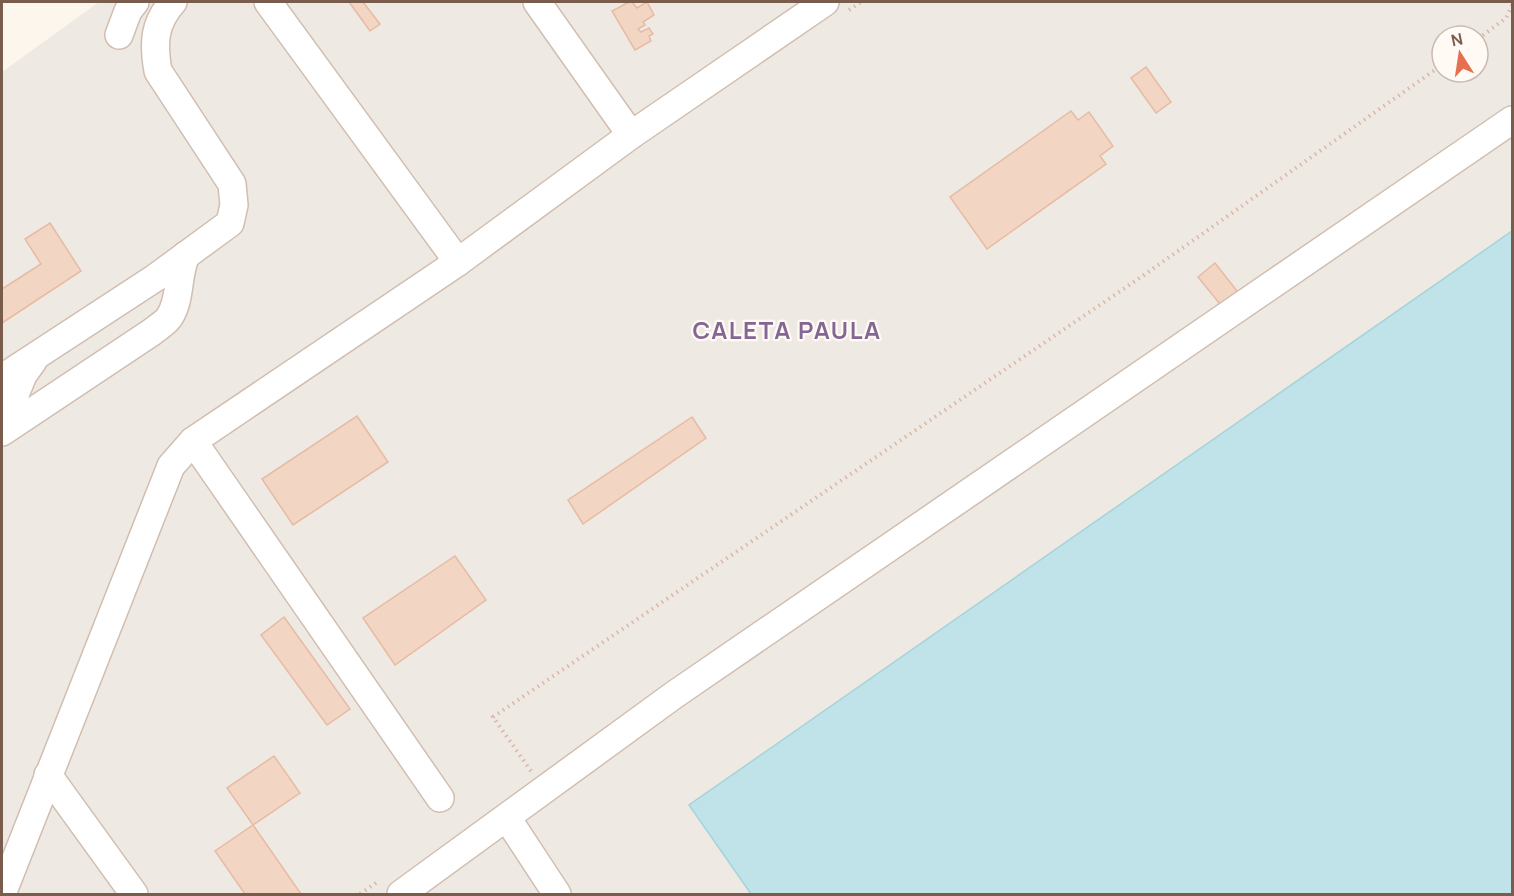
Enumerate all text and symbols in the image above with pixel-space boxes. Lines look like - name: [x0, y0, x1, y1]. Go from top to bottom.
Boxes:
- north arrow: [1430, 24, 1490, 84]
- text: N: [1449, 27, 1465, 51]
- district label: CALETA PAULA: [692, 313, 882, 346]

